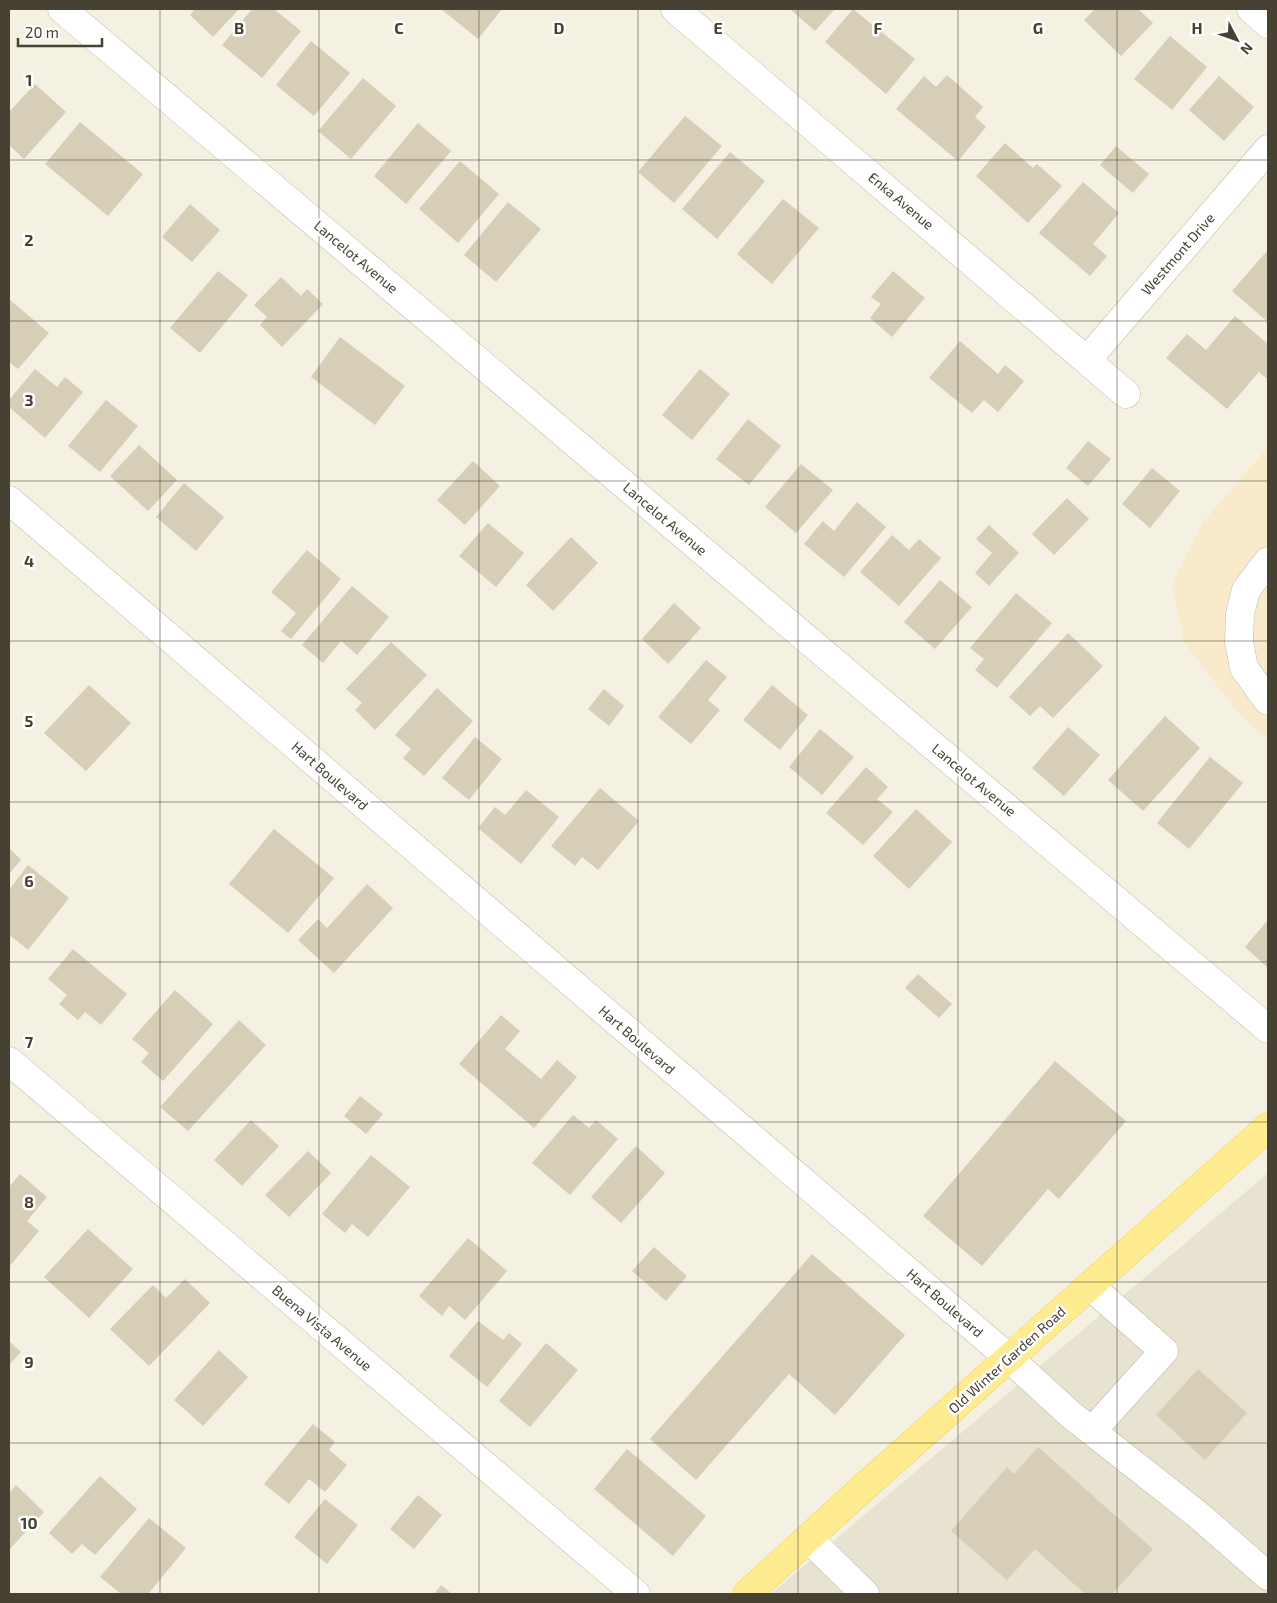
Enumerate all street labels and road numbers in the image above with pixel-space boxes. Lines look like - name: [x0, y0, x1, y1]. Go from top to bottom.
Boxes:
- street label: Enka Avenue: [865, 168, 938, 233]
- street label: Westmont Drive: [1137, 209, 1218, 298]
- street label: Lancelot Avenue: [311, 217, 402, 297]
- street label: Lancelot Avenue: [620, 479, 711, 559]
- street label: Hart Boulevard: [289, 738, 372, 813]
- street label: Lancelot Avenue: [929, 740, 1020, 820]
- street label: Hart Boulevard: [596, 1002, 679, 1077]
- street label: Hart Boulevard: [904, 1265, 987, 1340]
- street label: Buena Vista Avenue: [269, 1281, 376, 1374]
- street label: Old Winter Garden Road: [945, 1303, 1069, 1417]

